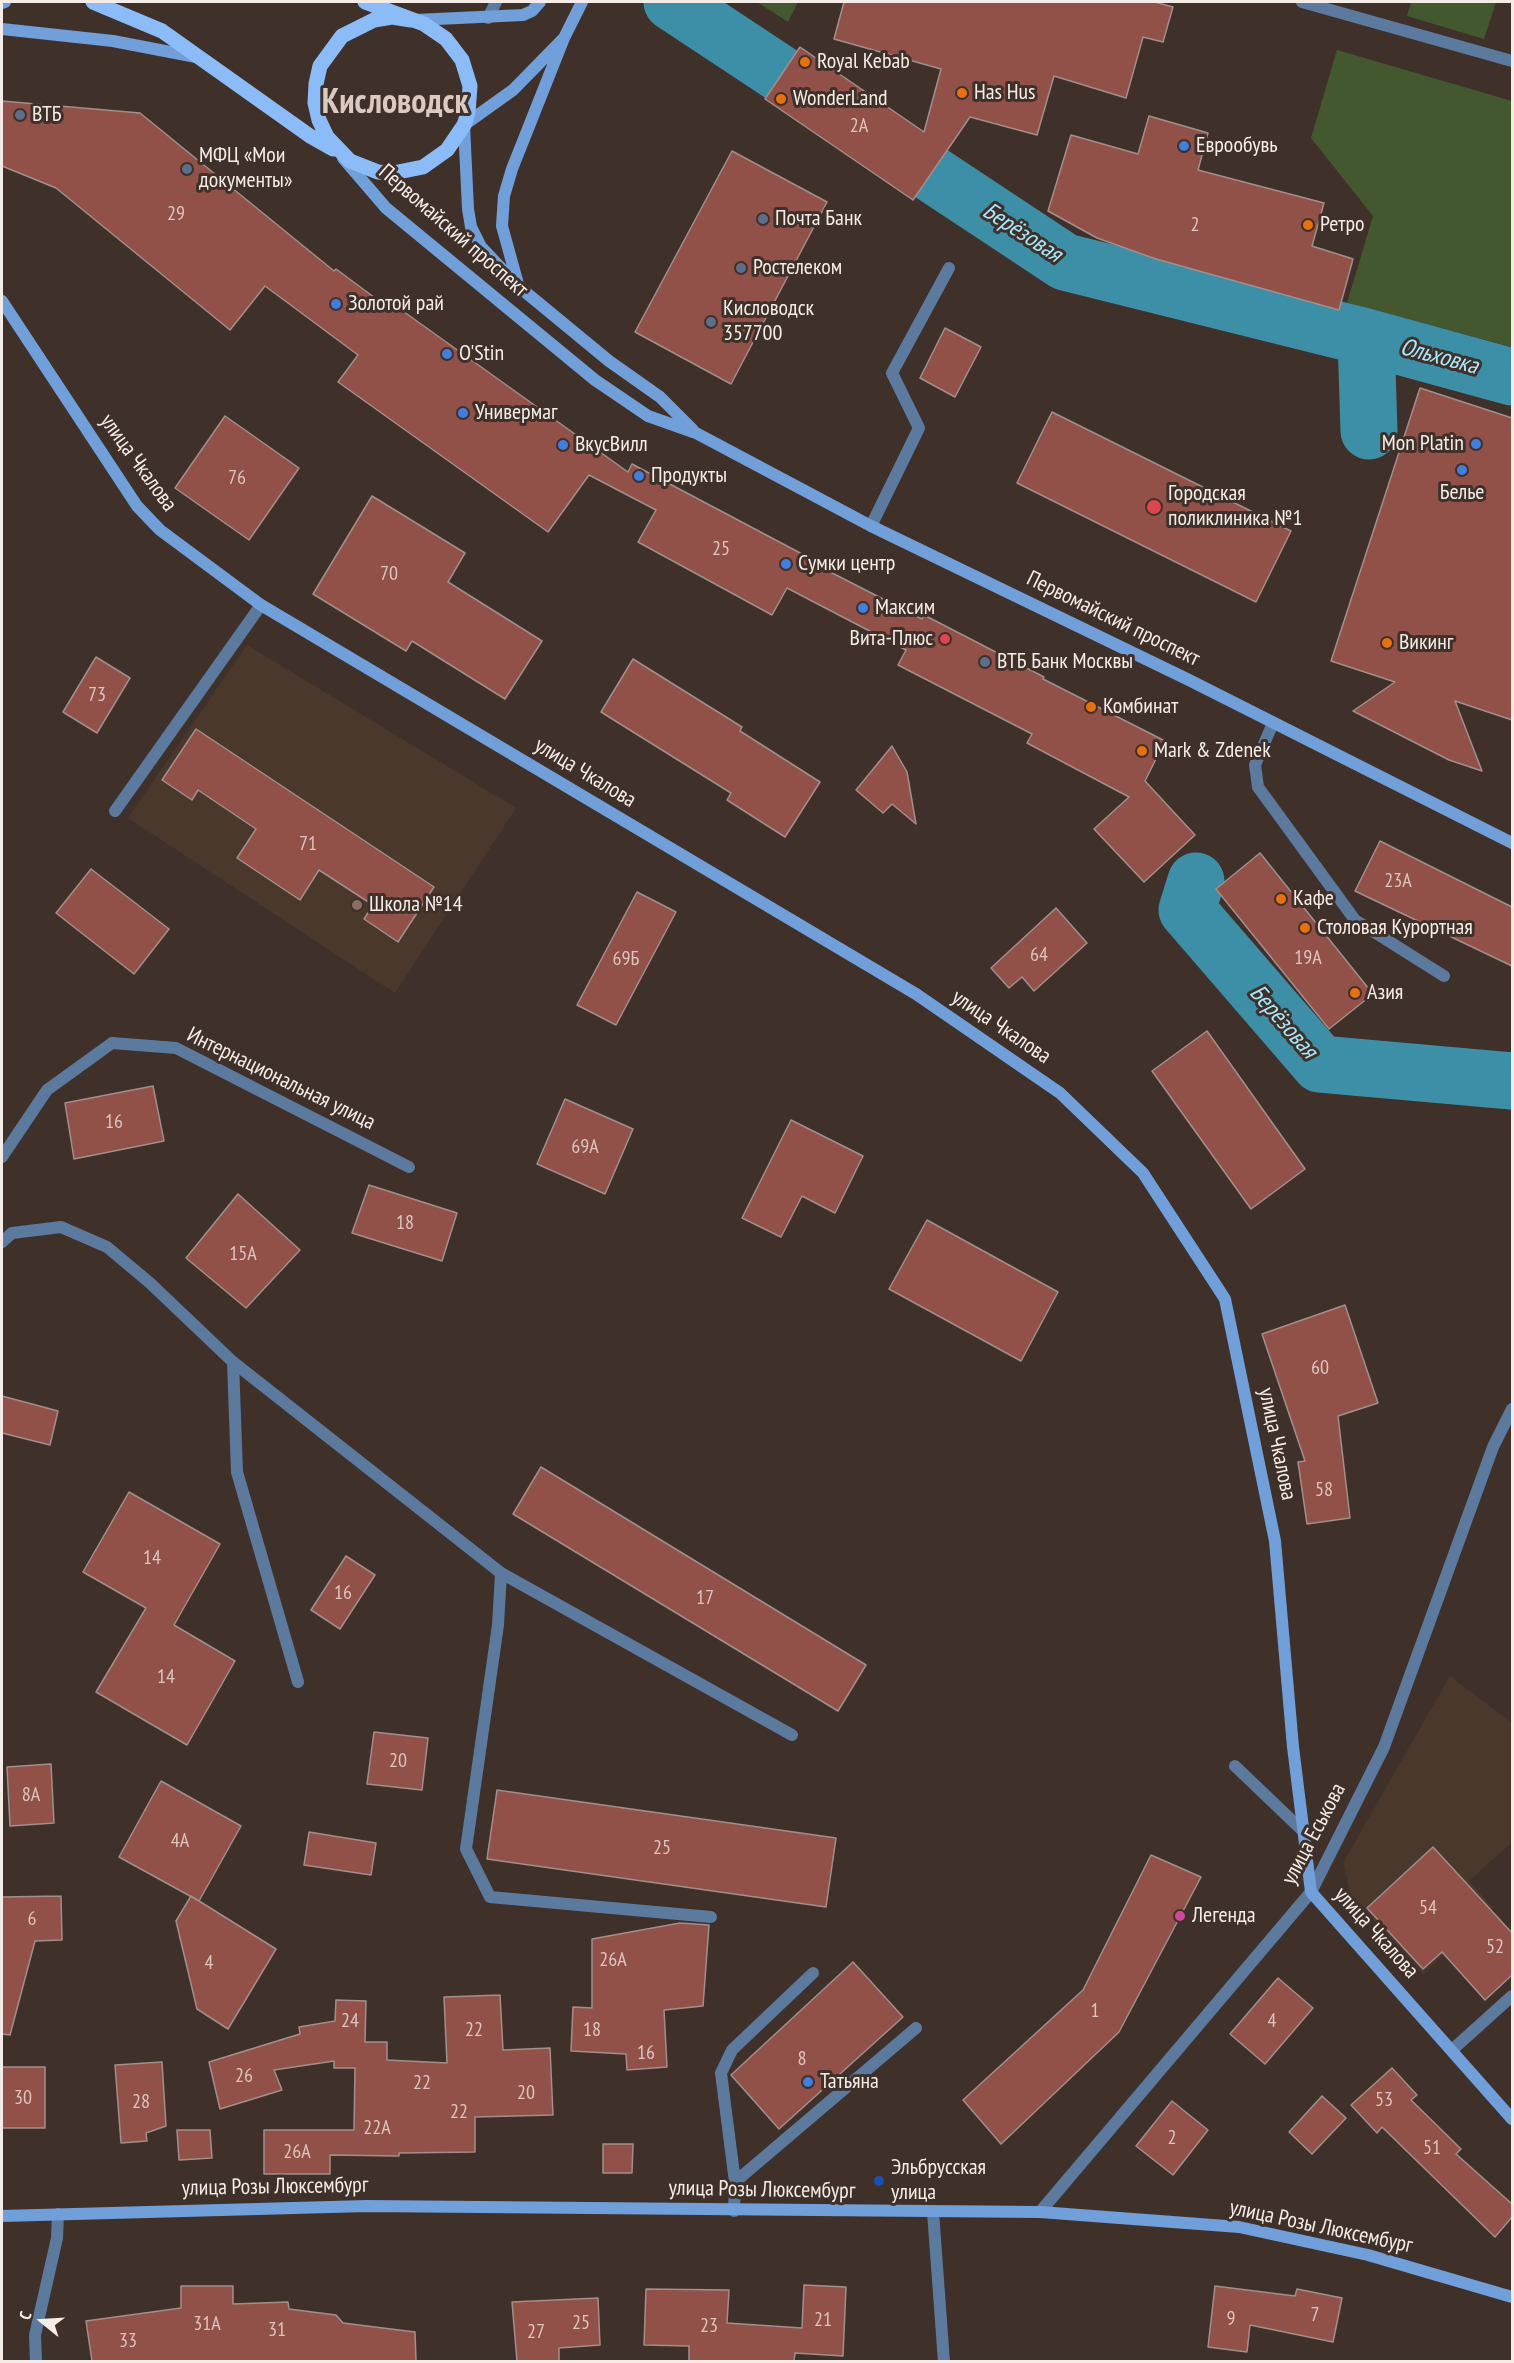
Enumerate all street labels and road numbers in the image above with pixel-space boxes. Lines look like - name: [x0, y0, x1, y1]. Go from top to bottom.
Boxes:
- street label: Первомайский проспект: [373, 159, 533, 303]
- street label: улица Чкалова: [94, 409, 182, 517]
- street label: Первомайский проспект: [1022, 566, 1204, 672]
- street label: улица Чкалова: [529, 732, 641, 814]
- street label: улица Чкалова: [946, 984, 1056, 1070]
- street label: Интернациональная улица: [182, 1022, 380, 1136]
- street label: улица Чкалова: [1252, 1386, 1302, 1502]
- street label: улица Еськова: [1276, 1779, 1352, 1889]
- street label: улица Чкалова: [1328, 1882, 1424, 1984]
- street label: улица Розы Люксембург: [181, 2172, 369, 2202]
- street label: улица Розы Люксембург: [668, 2175, 856, 2205]
- street label: улица Розы Люксембург: [1227, 2195, 1415, 2259]

